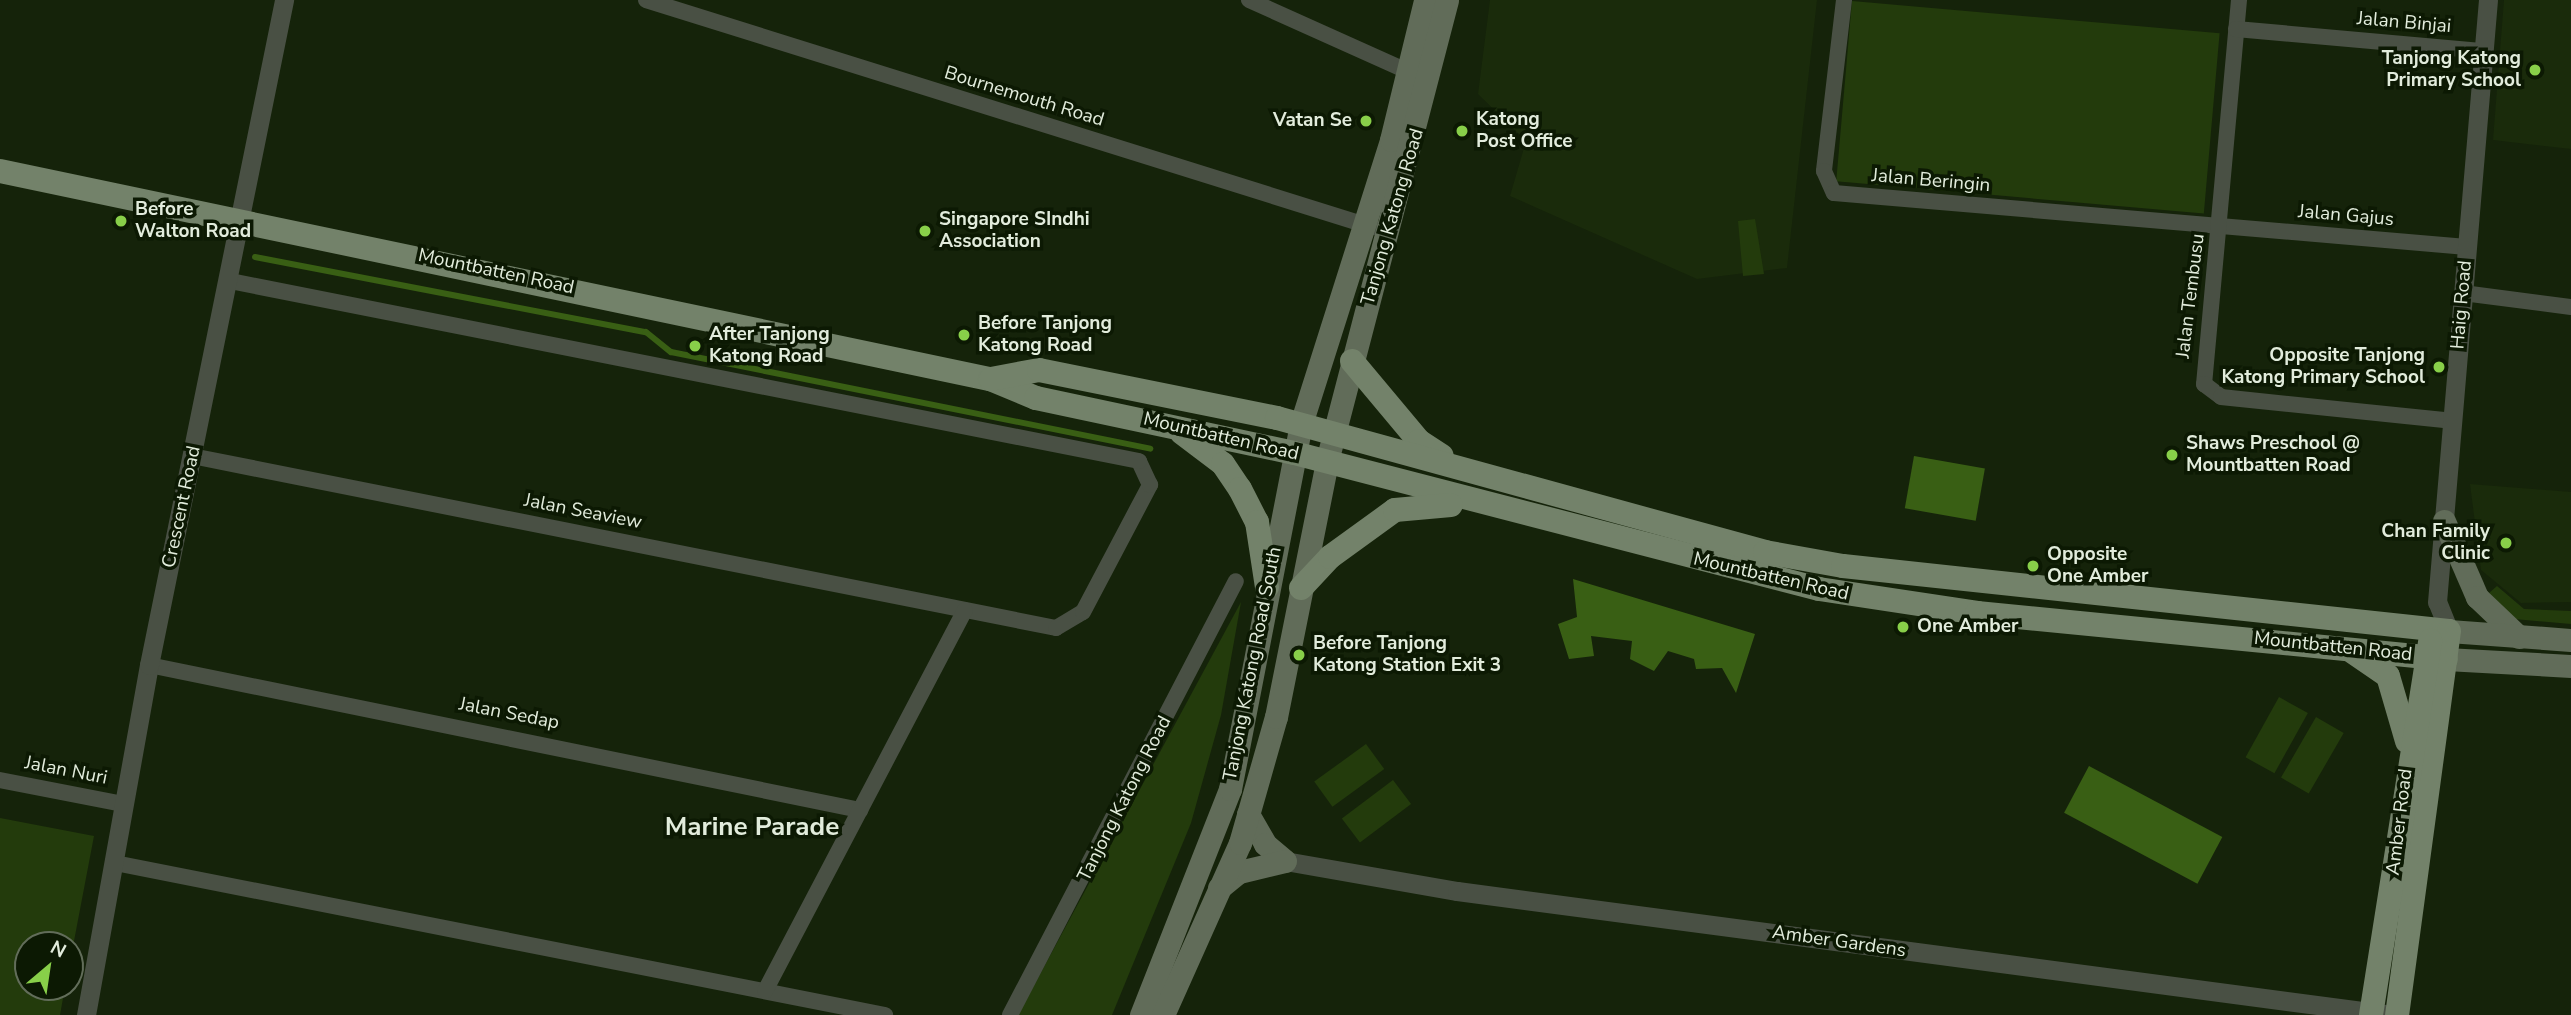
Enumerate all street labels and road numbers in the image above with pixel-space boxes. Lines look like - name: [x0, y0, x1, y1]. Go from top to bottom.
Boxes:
- street label: Jalan Binjai: [2356, 8, 2452, 38]
- street label: Bournemouth Road: [941, 62, 1107, 132]
- street label: Tanjong Katong Road: [1357, 126, 1429, 308]
- street label: Jalan Beringin: [1871, 164, 1991, 198]
- street label: Jalan Gajus: [2297, 200, 2395, 232]
- street label: Jalan Tembusu: [2172, 232, 2210, 360]
- street label: Mountbatten Road: [416, 244, 576, 300]
- street label: Haig Road: [2447, 260, 2477, 350]
- street label: Mountbatten Road: [1141, 408, 1301, 466]
- street label: Crescent Road: [158, 444, 206, 570]
- street label: Jalan Seaview: [522, 489, 644, 535]
- street label: Tanjong Katong Road South: [1219, 545, 1287, 783]
- street label: Mountbatten Road: [1691, 548, 1851, 606]
- street label: Mountbatten Road: [2253, 627, 2413, 667]
- street label: Jalan Sedap: [457, 693, 561, 735]
- street label: Tanjong Katong Road: [1073, 712, 1177, 886]
- street label: Jalan Nuri: [23, 752, 109, 790]
- street label: Amber Road: [2382, 767, 2418, 877]
- street label: Amber Gardens: [1771, 921, 1907, 963]

